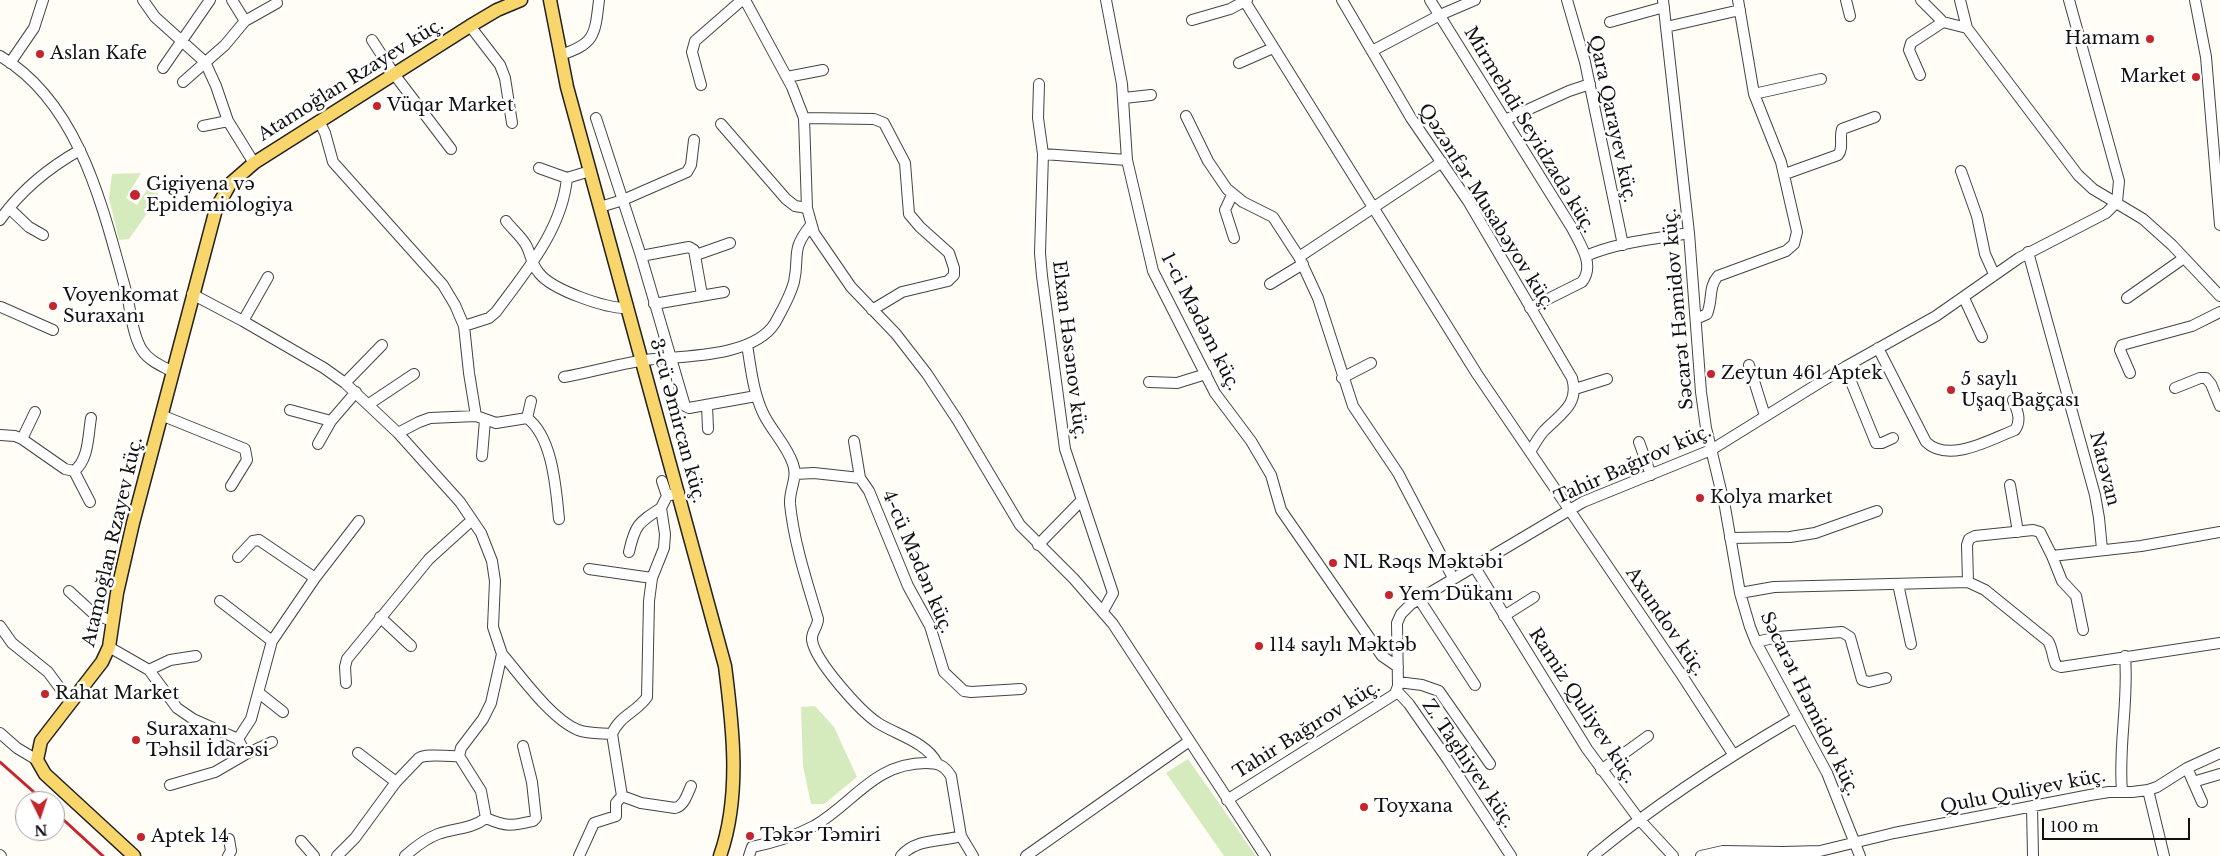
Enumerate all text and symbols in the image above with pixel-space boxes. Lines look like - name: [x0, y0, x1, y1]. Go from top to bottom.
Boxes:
- street label: Atamoğlan Rzayev küç.: [254, 14, 448, 146]
- street label: Mirmehdi Seyidzadə küç.: [1459, 23, 1599, 237]
- place label: Hamam: [2065, 28, 2140, 50]
- street label: Qara Qarayev küç.: [1584, 33, 1640, 205]
- marker: Hamam: [2144, 33, 2156, 45]
- place label: Aslan Kafe: [50, 43, 147, 65]
- marker: Aslan Kafe: [34, 48, 46, 60]
- place label: Market: [2120, 66, 2186, 88]
- marker: Market: [2190, 71, 2202, 83]
- place label: Vüqar Market: [387, 95, 514, 117]
- marker: Vüqar Market: [371, 100, 383, 112]
- street label: Qəzənfər Musabəyov küç.: [1414, 100, 1558, 314]
- place label: Gigiyena və Epidemiologiya: [146, 174, 293, 216]
- marker: Gigiyena və Epidemiologiya: [128, 188, 142, 202]
- street label: Səcarət Həmidov küç.: [1659, 207, 1699, 411]
- street label: 1-ci Mədəm küç.: [1156, 250, 1244, 394]
- street label: Elxan Həsənov küç.: [1047, 259, 1091, 441]
- place label: Voyenkomat Suraxanı: [63, 285, 179, 328]
- marker: Voyenkomat Suraxanı: [47, 300, 59, 312]
- street label: 3-cü Əmircan küç.: [645, 336, 709, 506]
- place label: Zeytun 461 Aptek: [1721, 363, 1882, 385]
- marker: Zeytun 461 Aptek: [1705, 368, 1717, 380]
- place label: 5 saylı Uşaq Bağçası: [1961, 369, 2079, 412]
- marker: 5 saylı Uşaq Bağçası: [1945, 384, 1957, 396]
- street label: Tahir Bağırov küç.: [1551, 421, 1715, 509]
- street label: Natəvan: [2084, 430, 2124, 508]
- street label: Atamoğlan Rzayev küç.: [78, 435, 148, 649]
- street label: 4-cü Mədən küç.: [877, 487, 957, 637]
- place label: Kolya market: [1710, 487, 1833, 509]
- marker: Kolya market: [1694, 492, 1706, 504]
- place label: NL Rəqs Məktəbi: [1343, 552, 1503, 574]
- marker: NL Rəqs Məktəbi: [1327, 557, 1339, 569]
- street label: Axundov küç.: [1621, 563, 1709, 681]
- place label: Yem Dükanı: [1399, 584, 1513, 606]
- marker: Yem Dükanı: [1383, 589, 1395, 601]
- street label: Səcarət Həmidov küç.: [1755, 608, 1863, 800]
- street label: Ramiz Quliyev küç.: [1524, 624, 1640, 788]
- place label: 114 saylı Məktəb: [1269, 635, 1417, 657]
- marker: 114 saylı Məktəb: [1253, 640, 1265, 652]
- street label: Tahir Bağırov küç.: [1230, 676, 1384, 784]
- place label: Rahat Market: [55, 683, 179, 705]
- marker: Rahat Market: [39, 688, 51, 700]
- street label: Z. Taghiyev küç.: [1417, 696, 1519, 832]
- place label: Suraxanı Təhsil İdarəsi: [146, 719, 269, 762]
- marker: Suraxanı Təhsil İdarəsi: [130, 734, 142, 746]
- street label: Qulu Quliyev küç.: [1938, 765, 2108, 819]
- north arrow: [15, 791, 65, 841]
- place label: Toyxana: [1374, 796, 1453, 818]
- marker: Toyxana: [1358, 801, 1370, 813]
- scale bar: [2045, 808, 2192, 840]
- text: 100 m: [2050, 817, 2099, 836]
- text: N: [34, 821, 48, 839]
- place label: Təkər Təmiri: [760, 825, 881, 847]
- place label: Aptek 14: [151, 826, 229, 848]
- marker: Təkər Təmiri: [744, 830, 756, 842]
- marker: Aptek 14: [135, 831, 147, 843]

